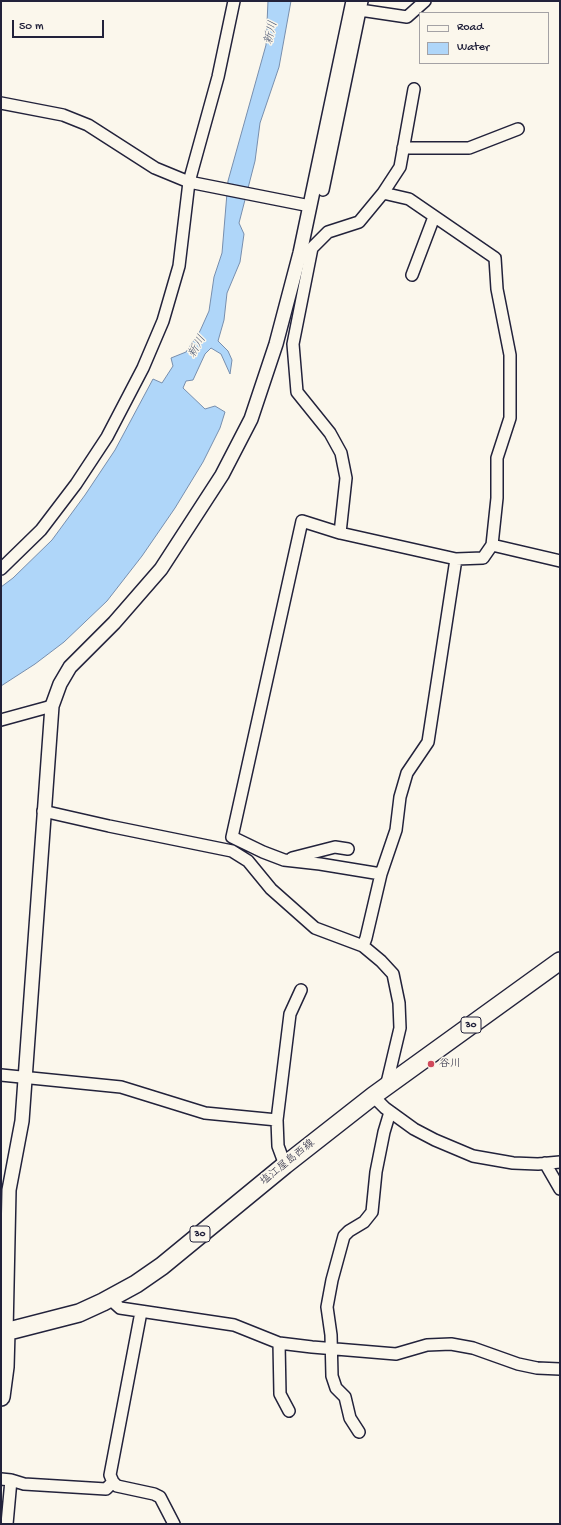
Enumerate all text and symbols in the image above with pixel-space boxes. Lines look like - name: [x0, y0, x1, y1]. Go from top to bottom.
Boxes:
- scale bar: [14, 12, 106, 38]
- legend: [419, 12, 549, 64]
- text: 50 m: [19, 20, 44, 34]
- water label: 新川: [262, 20, 282, 46]
- text: Road: [457, 21, 483, 35]
- text: Water: [457, 41, 489, 55]
- water label: 新川: [186, 333, 210, 361]
- road number: 30: [461, 1017, 481, 1033]
- place label: 谷川: [439, 1057, 461, 1071]
- marker: 谷川: [426, 1059, 436, 1069]
- street label: 塩江屋島西線: [258, 1137, 318, 1189]
- road number: 30: [190, 1226, 210, 1242]

